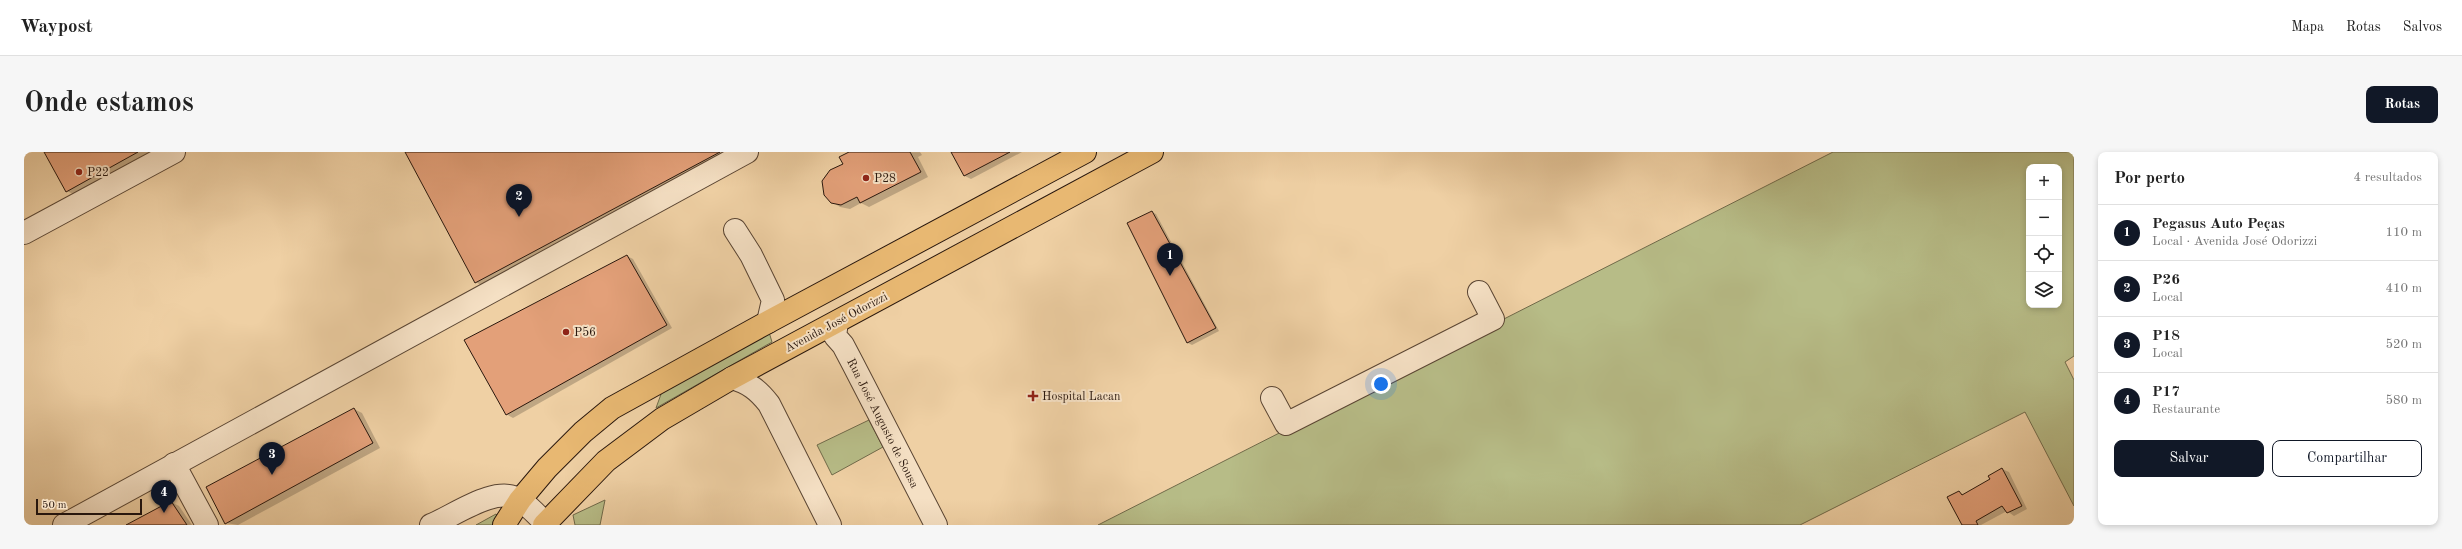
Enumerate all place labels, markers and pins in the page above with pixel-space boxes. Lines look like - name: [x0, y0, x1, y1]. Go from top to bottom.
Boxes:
- marker: P22: [74, 167, 84, 177]
- place label: P22: [87, 167, 109, 179]
- marker: P28: [861, 173, 871, 183]
- place label: P28: [874, 173, 896, 185]
- pin: 2: [506, 184, 532, 217]
- pin: 1: [1157, 243, 1183, 276]
- place label: P56: [574, 326, 596, 339]
- marker: P56: [561, 327, 571, 337]
- marker: Hospital Lacan: [1027, 390, 1039, 402]
- place label: Hospital Lacan: [1042, 391, 1121, 403]
- pin: 3: [259, 442, 285, 475]
- pin: 4: [151, 480, 177, 513]

